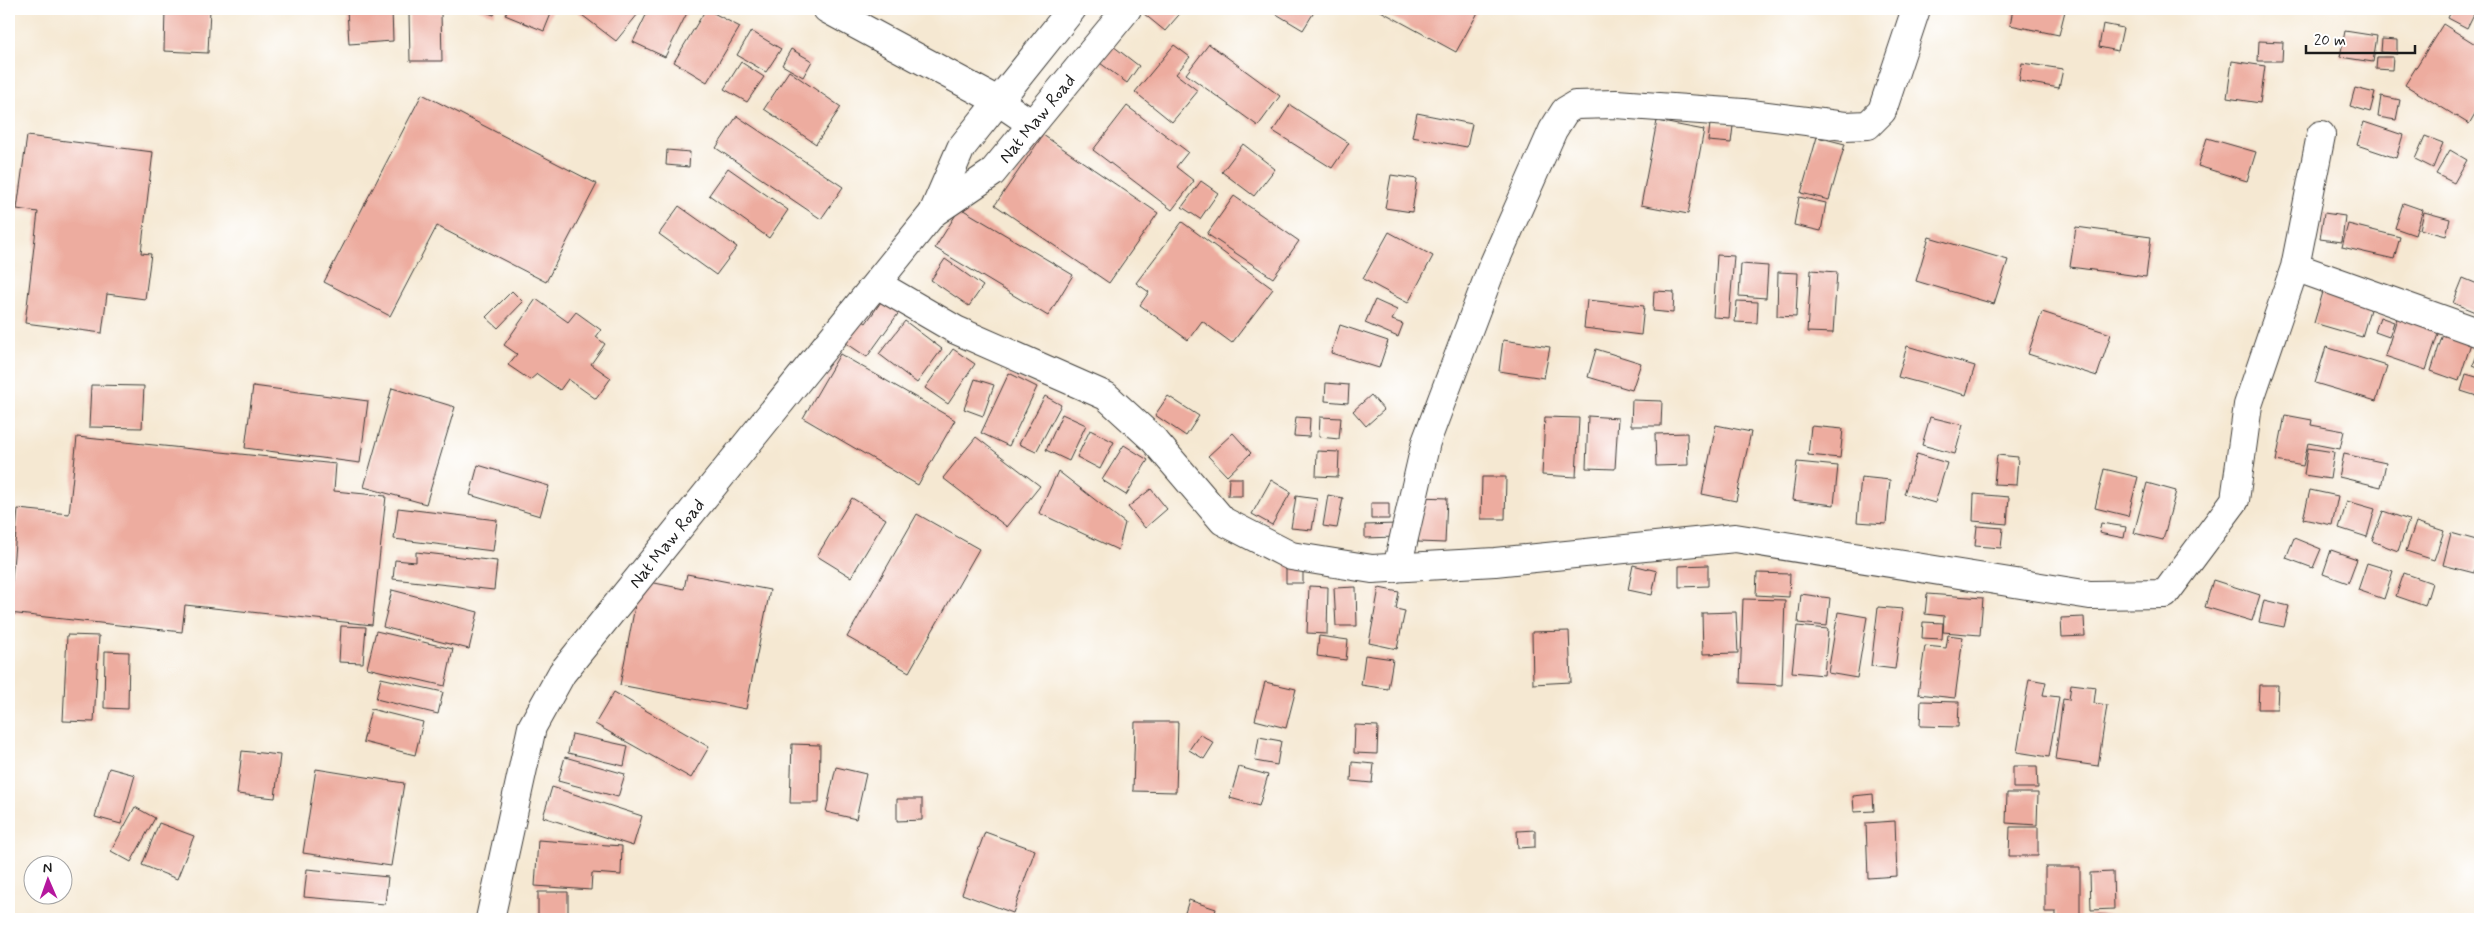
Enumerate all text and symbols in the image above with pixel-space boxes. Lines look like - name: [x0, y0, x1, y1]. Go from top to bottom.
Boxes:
- scale bar: [2306, 22, 2415, 54]
- text: 20 m: [2314, 31, 2346, 51]
- street label: Nat Maw Road: [994, 69, 1082, 169]
- street label: Nat Maw Road: [624, 494, 711, 594]
- north arrow: [22, 856, 72, 906]
- text: N: [43, 859, 53, 877]

